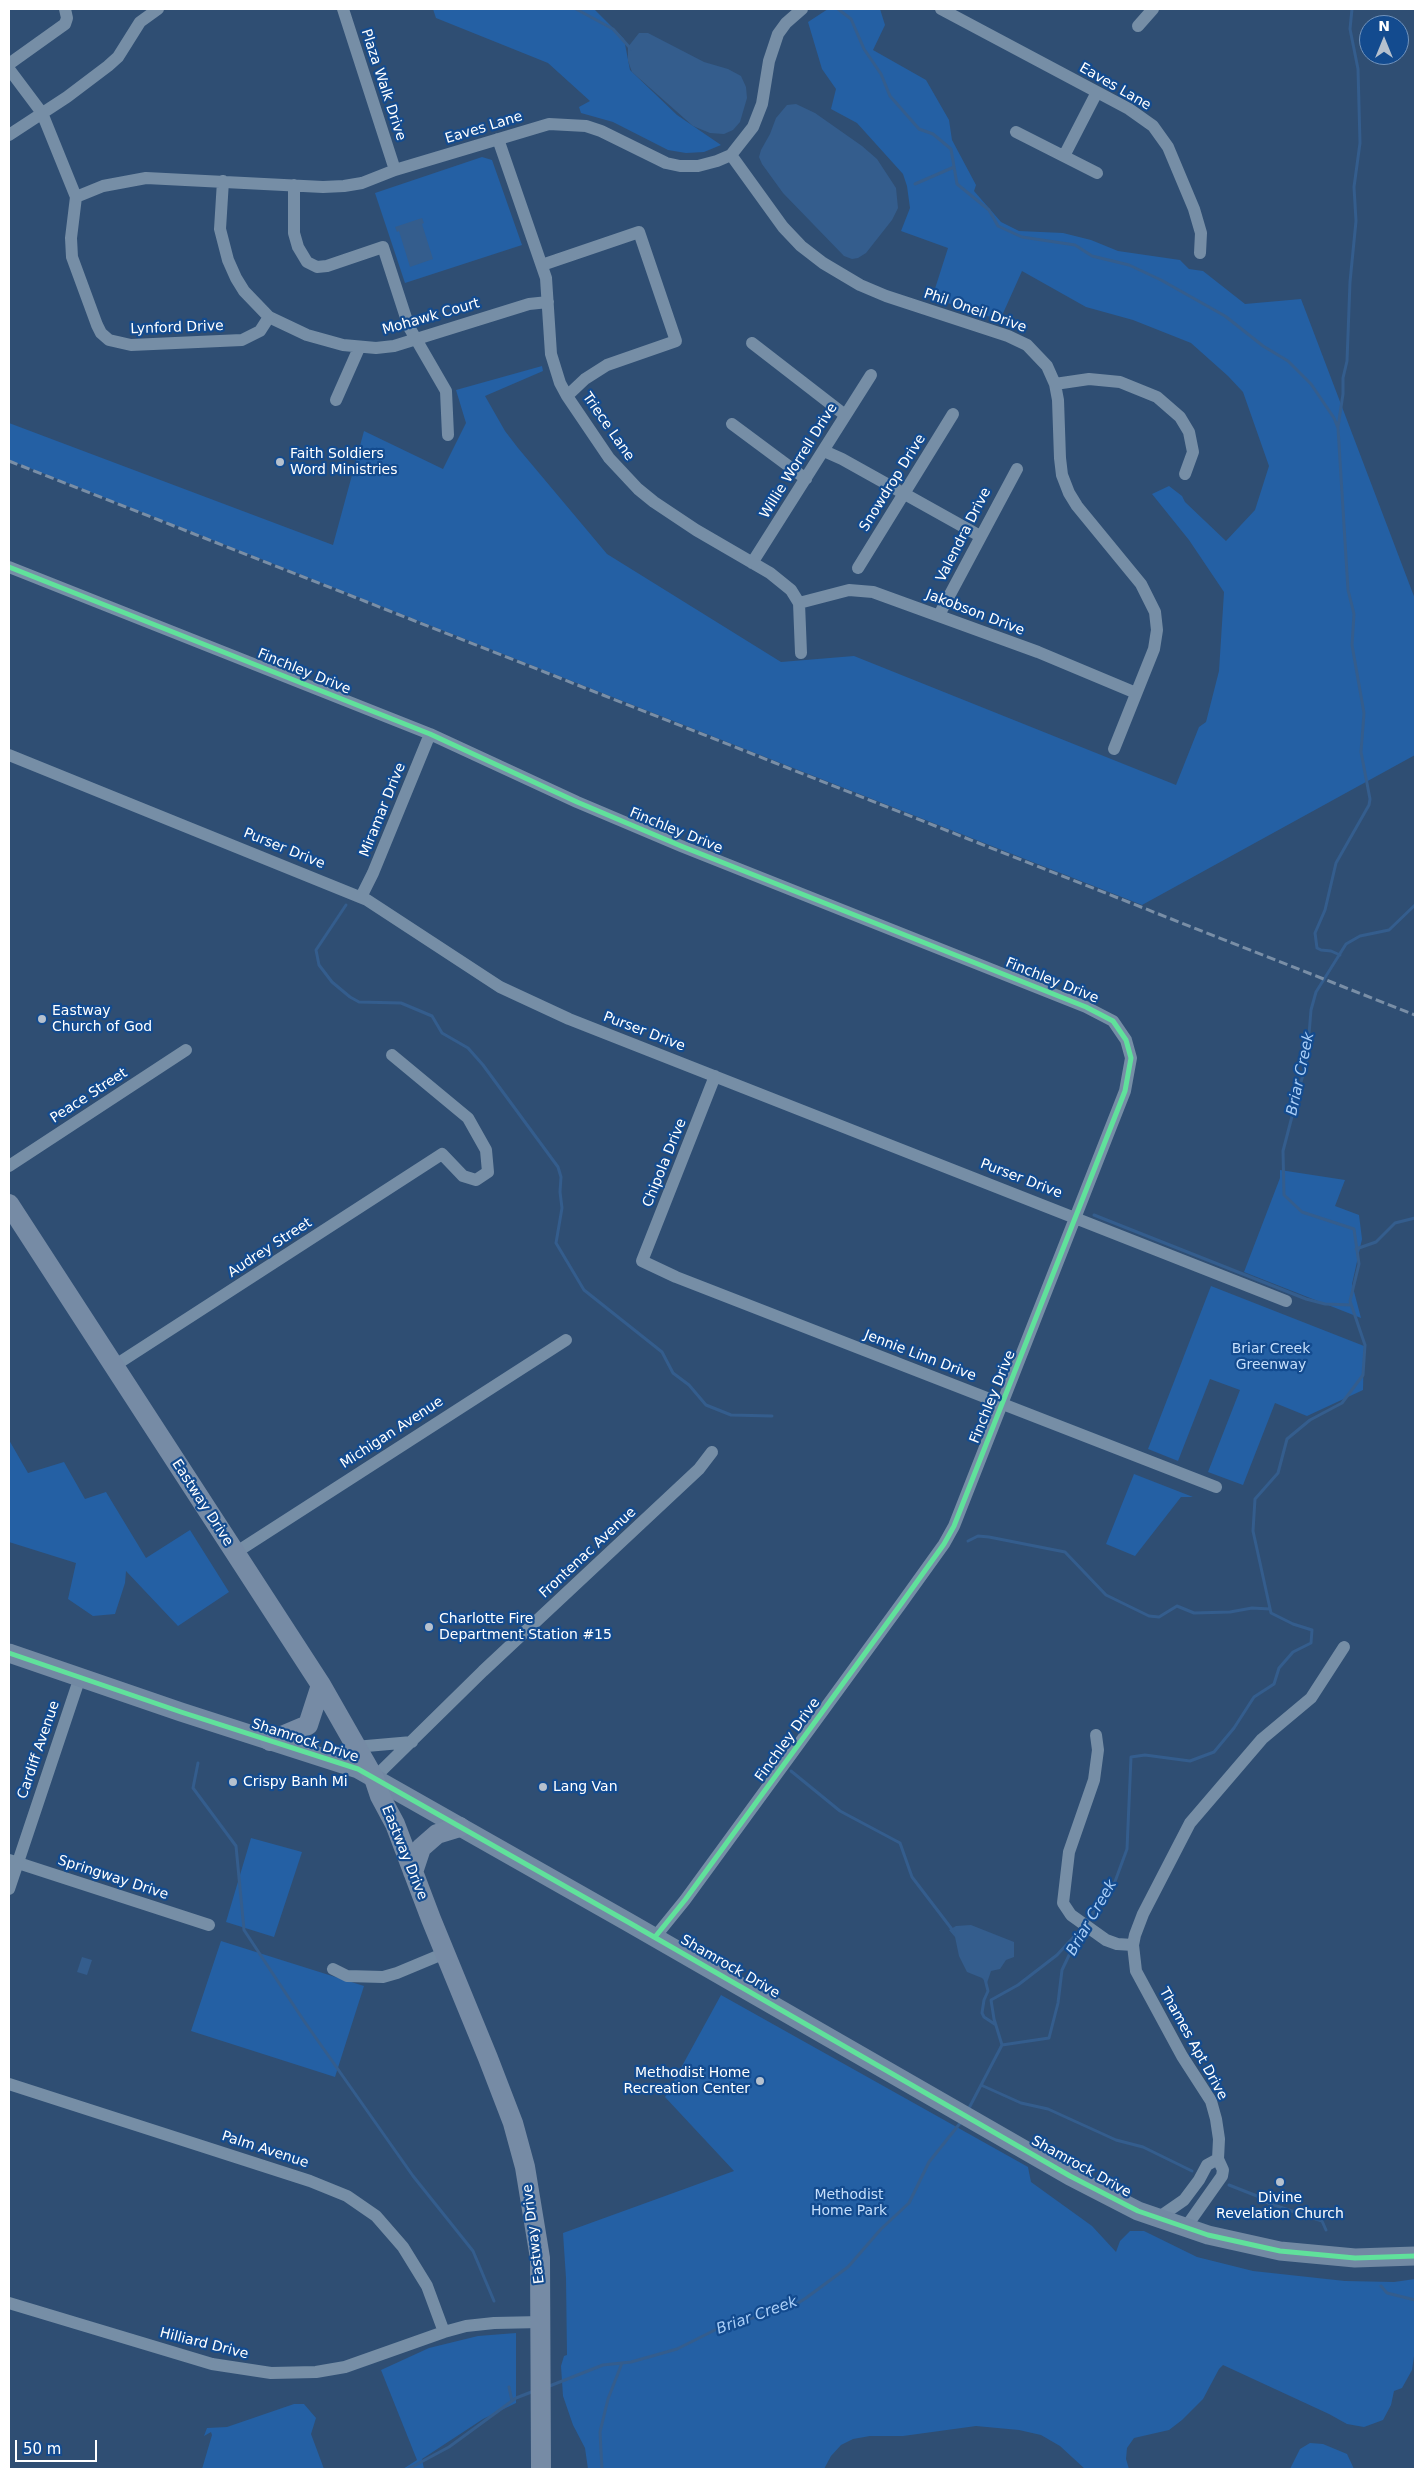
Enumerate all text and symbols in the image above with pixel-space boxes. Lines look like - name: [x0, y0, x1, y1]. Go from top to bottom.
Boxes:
- north arrow: [1359, 15, 1409, 65]
- text: N: [1378, 18, 1390, 34]
- street label: Plaza Walk Drive: [357, 27, 409, 143]
- street label: Eaves Lane: [1076, 60, 1154, 114]
- street label: Eaves Lane: [443, 108, 525, 148]
- street label: Phil Oneil Drive: [921, 286, 1029, 336]
- street label: Mohawk Court: [380, 295, 482, 339]
- street label: Lynford Drive: [130, 318, 224, 338]
- street label: Triece Lane: [578, 390, 638, 464]
- street label: Willie Worrell Drive: [757, 400, 841, 522]
- street label: Snowdrop Drive: [856, 431, 930, 535]
- place label: Faith Soldiers Word Ministries: [290, 446, 398, 478]
- marker: Faith Soldiers Word Ministries: [274, 456, 286, 468]
- street label: Valendra Drive: [933, 485, 995, 585]
- street label: Jakobson Drive: [923, 586, 1027, 640]
- street label: Finchley Drive: [255, 646, 353, 698]
- street label: Miramar Drive: [356, 760, 410, 860]
- street label: Finchley Drive: [627, 805, 725, 857]
- street label: Purser Drive: [241, 825, 327, 873]
- street label: Finchley Drive: [1003, 955, 1101, 1007]
- place label: Eastway Church of God: [52, 1003, 152, 1036]
- street label: Purser Drive: [601, 1009, 687, 1055]
- marker: Eastway Church of God: [36, 1013, 48, 1025]
- water label: Briar Creek: [1283, 1031, 1319, 1117]
- street label: Peace Street: [47, 1065, 131, 1127]
- street label: Chipola Drive: [640, 1116, 690, 1210]
- street label: Purser Drive: [978, 1156, 1064, 1202]
- street label: Audrey Street: [225, 1215, 315, 1281]
- street label: Jennie Linn Drive: [862, 1327, 978, 1385]
- park label: Briar Creek Greenway: [1232, 1341, 1310, 1374]
- street label: Finchley Drive: [967, 1348, 1019, 1446]
- street label: Michigan Avenue: [337, 1393, 447, 1473]
- street label: Eastway Drive: [168, 1456, 236, 1550]
- street label: Frontenac Avenue: [536, 1504, 640, 1602]
- place label: Charlotte Fire Department Station #15: [439, 1611, 612, 1644]
- marker: Charlotte Fire Department Station #15: [423, 1621, 435, 1633]
- street label: Finchley Drive: [752, 1695, 824, 1785]
- street label: Cardiff Avenue: [14, 1699, 64, 1801]
- street label: Shamrock Drive: [249, 1716, 361, 1766]
- place label: Crispy Banh Mi: [243, 1774, 348, 1790]
- marker: Crispy Banh Mi: [227, 1776, 239, 1788]
- place label: Lang Van: [553, 1779, 618, 1795]
- marker: Lang Van: [537, 1781, 549, 1793]
- street label: Eastway Drive: [377, 1803, 431, 1903]
- street label: Springway Drive: [56, 1852, 170, 1904]
- water label: Briar Creek: [1063, 1877, 1121, 1959]
- street label: Shamrock Drive: [677, 1932, 783, 2002]
- street label: Thames Apt Drive: [1155, 1985, 1231, 2103]
- place label: Methodist Home Recreation Center: [624, 2065, 750, 2098]
- marker: Methodist Home Recreation Center: [754, 2075, 766, 2087]
- street label: Palm Avenue: [219, 2128, 311, 2172]
- street label: Shamrock Drive: [1028, 2133, 1134, 2201]
- marker: Divine Revelation Church: [1274, 2176, 1286, 2188]
- street label: Eastway Drive: [520, 2183, 548, 2285]
- park label: Methodist Home Park: [811, 2187, 887, 2220]
- place label: Divine Revelation Church: [1216, 2190, 1344, 2222]
- water label: Briar Creek: [714, 2293, 800, 2339]
- street label: Hilliard Drive: [158, 2325, 250, 2363]
- scale bar: [18, 2430, 100, 2462]
- text: 50 m: [23, 2440, 61, 2458]

